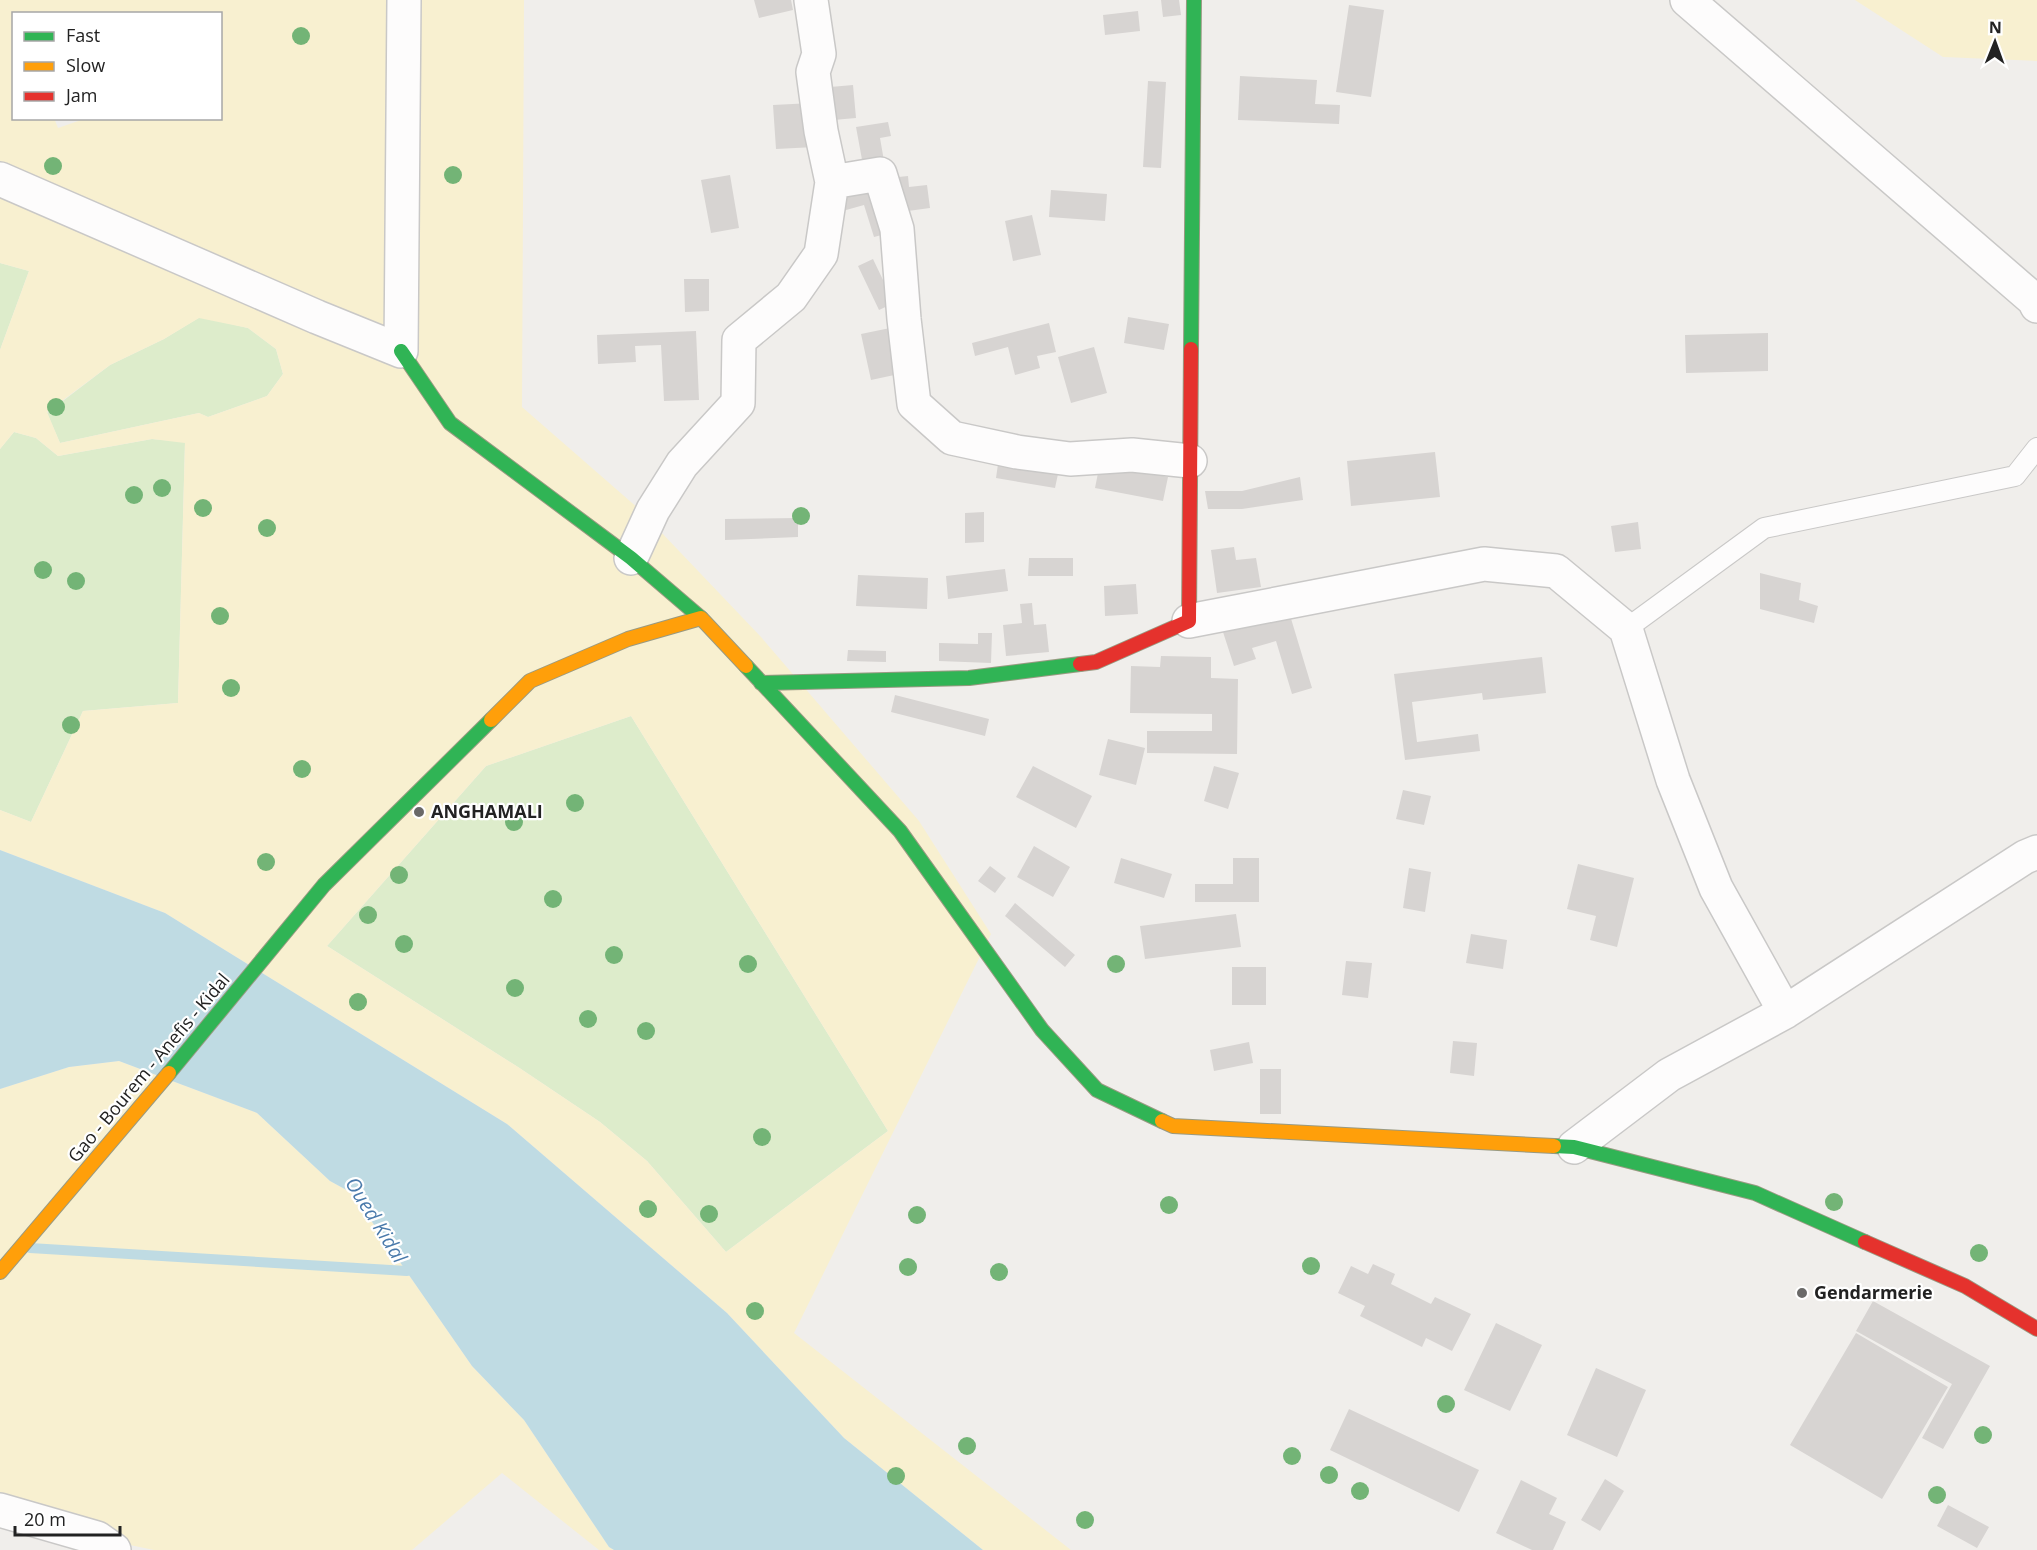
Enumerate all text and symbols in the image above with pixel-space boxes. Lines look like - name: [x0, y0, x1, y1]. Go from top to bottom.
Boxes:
- legend: [12, 12, 222, 120]
- north arrow: [1965, 12, 2025, 72]
- text: N: [1989, 16, 2002, 38]
- text: Fast: [66, 23, 100, 47]
- text: Slow: [66, 53, 105, 77]
- text: Jam: [64, 83, 98, 107]
- place label: ANGHAMALI: [431, 799, 543, 823]
- marker: ANGHAMALI: [412, 805, 426, 819]
- street label: Gao - Bourem - Anefis - Kidal: [62, 968, 235, 1167]
- water label: Oued Kidal: [339, 1172, 414, 1269]
- place label: Gendarmerie: [1814, 1280, 1933, 1304]
- marker: Gendarmerie: [1795, 1286, 1809, 1300]
- scale bar: [15, 1499, 120, 1537]
- text: 20 m: [24, 1507, 66, 1531]

